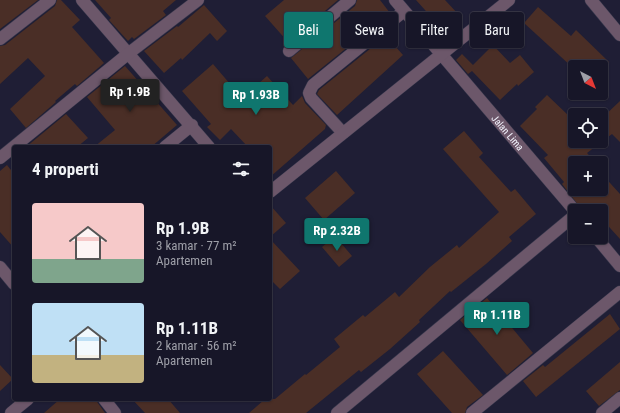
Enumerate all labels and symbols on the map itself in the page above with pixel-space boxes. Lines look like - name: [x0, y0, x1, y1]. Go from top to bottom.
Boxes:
- north arrow: [568, 60, 608, 100]
- pin: Rp 1.9B: [93, 79, 167, 113]
- pin: Rp 1.93B: [215, 82, 297, 116]
- street label: Jalan Lima: [489, 113, 526, 153]
- pin: Rp 2.32B: [296, 218, 378, 252]
- pin: Rp 1.11B: [456, 302, 538, 336]

